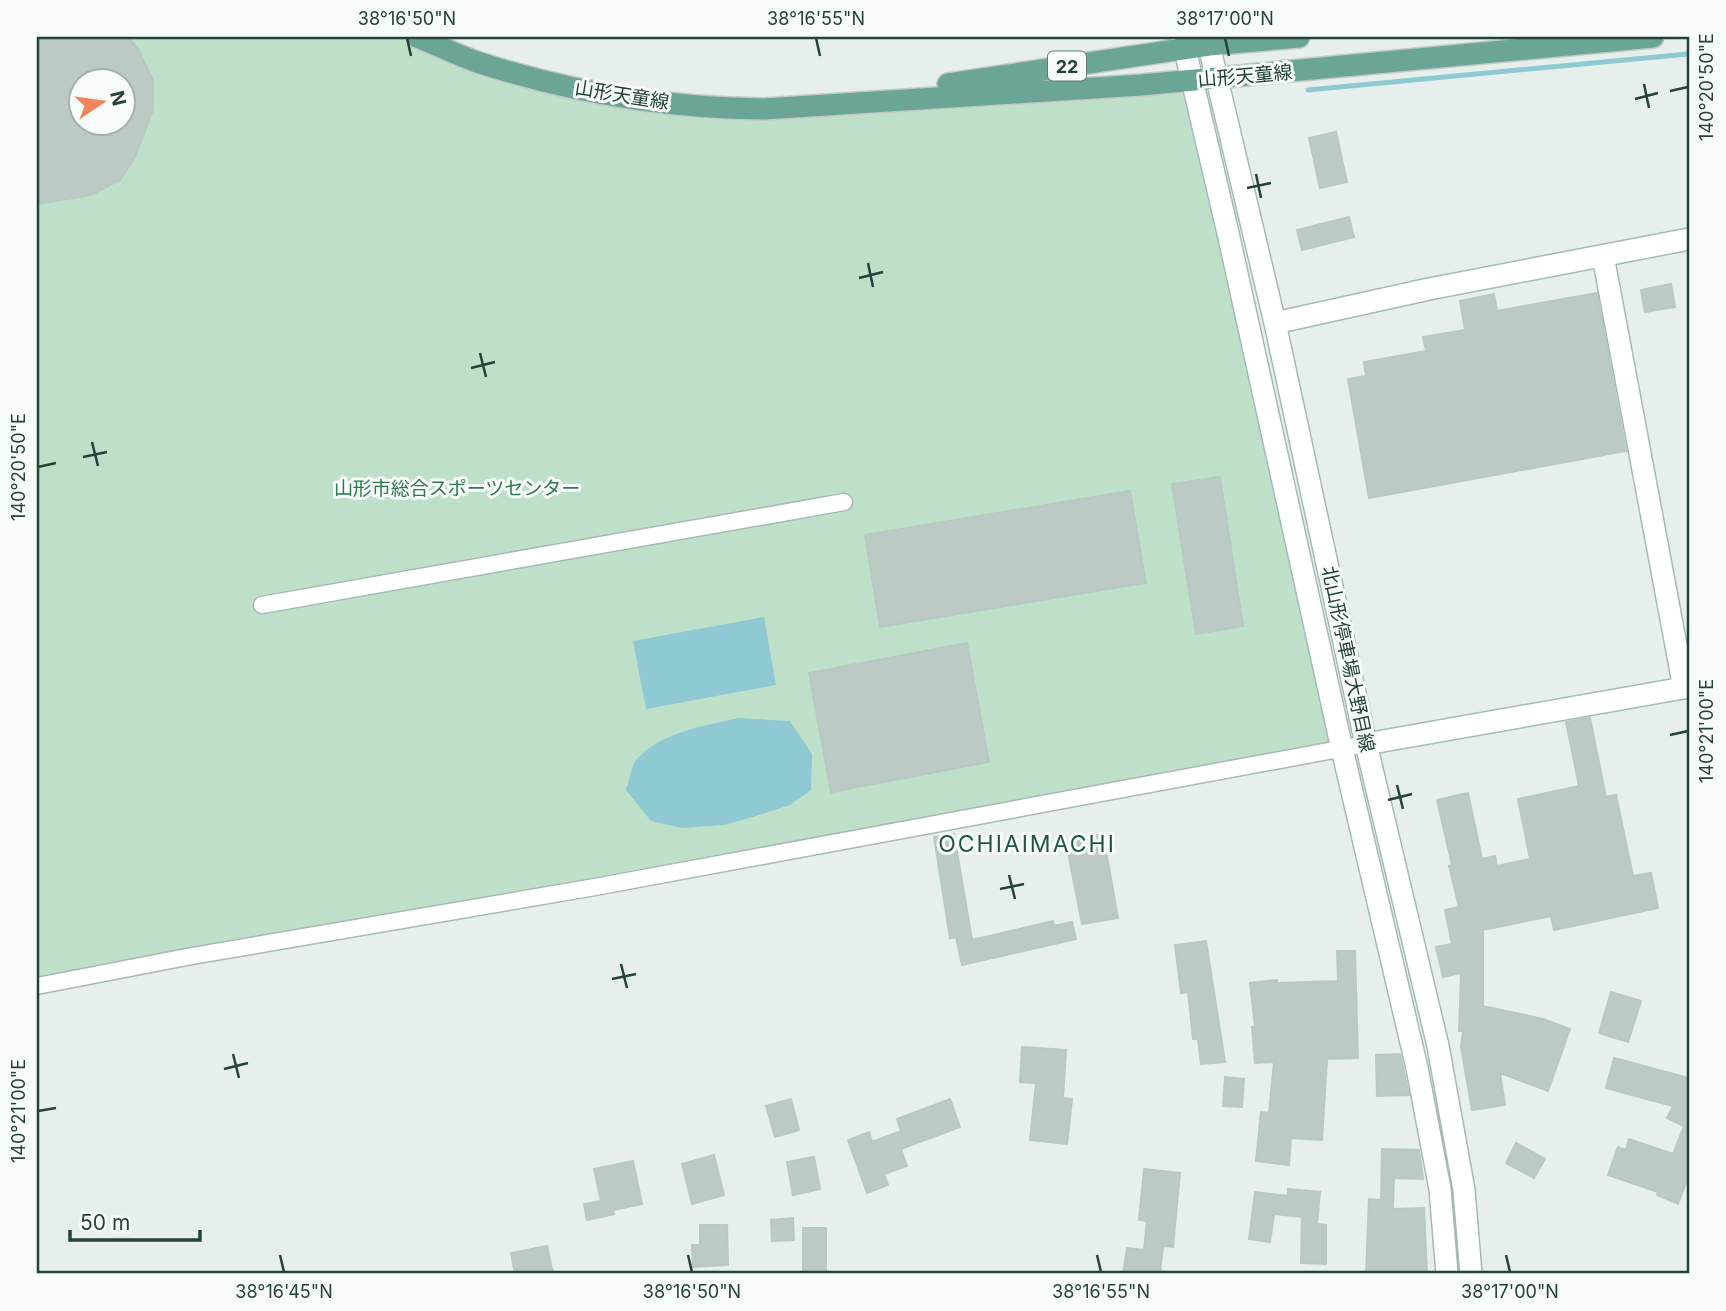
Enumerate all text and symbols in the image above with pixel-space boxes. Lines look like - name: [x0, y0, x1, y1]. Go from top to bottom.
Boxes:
- text: 38°16'50"N: [358, 8, 456, 29]
- text: 38°16'55"N: [767, 8, 865, 29]
- text: 38°17'00"N: [1176, 8, 1274, 29]
- text: 140°20'50"E: [1696, 33, 1717, 141]
- road number: 22: [1048, 52, 1086, 80]
- street label: 山形天童線: [1197, 60, 1293, 92]
- north arrow: [66, 66, 136, 136]
- street label: 山形天童線: [573, 76, 671, 114]
- text: N: [105, 89, 131, 108]
- text: 140°20'50"E: [8, 413, 29, 521]
- park label: 山形市総合スポーツセンター: [334, 477, 580, 500]
- street label: 北山形停車場大野目線: [1317, 564, 1379, 754]
- text: 140°21'00"E: [1696, 679, 1717, 783]
- district label: OCHIAIMACHI: [938, 830, 1116, 858]
- text: 140°21'00"E: [8, 1059, 29, 1163]
- scale bar: [70, 1199, 200, 1243]
- text: 50 m: [80, 1210, 130, 1235]
- text: 38°16'45"N: [235, 1281, 333, 1302]
- text: 38°16'50"N: [643, 1281, 741, 1302]
- text: 38°16'55"N: [1052, 1281, 1150, 1302]
- text: 38°17'00"N: [1461, 1281, 1559, 1302]

